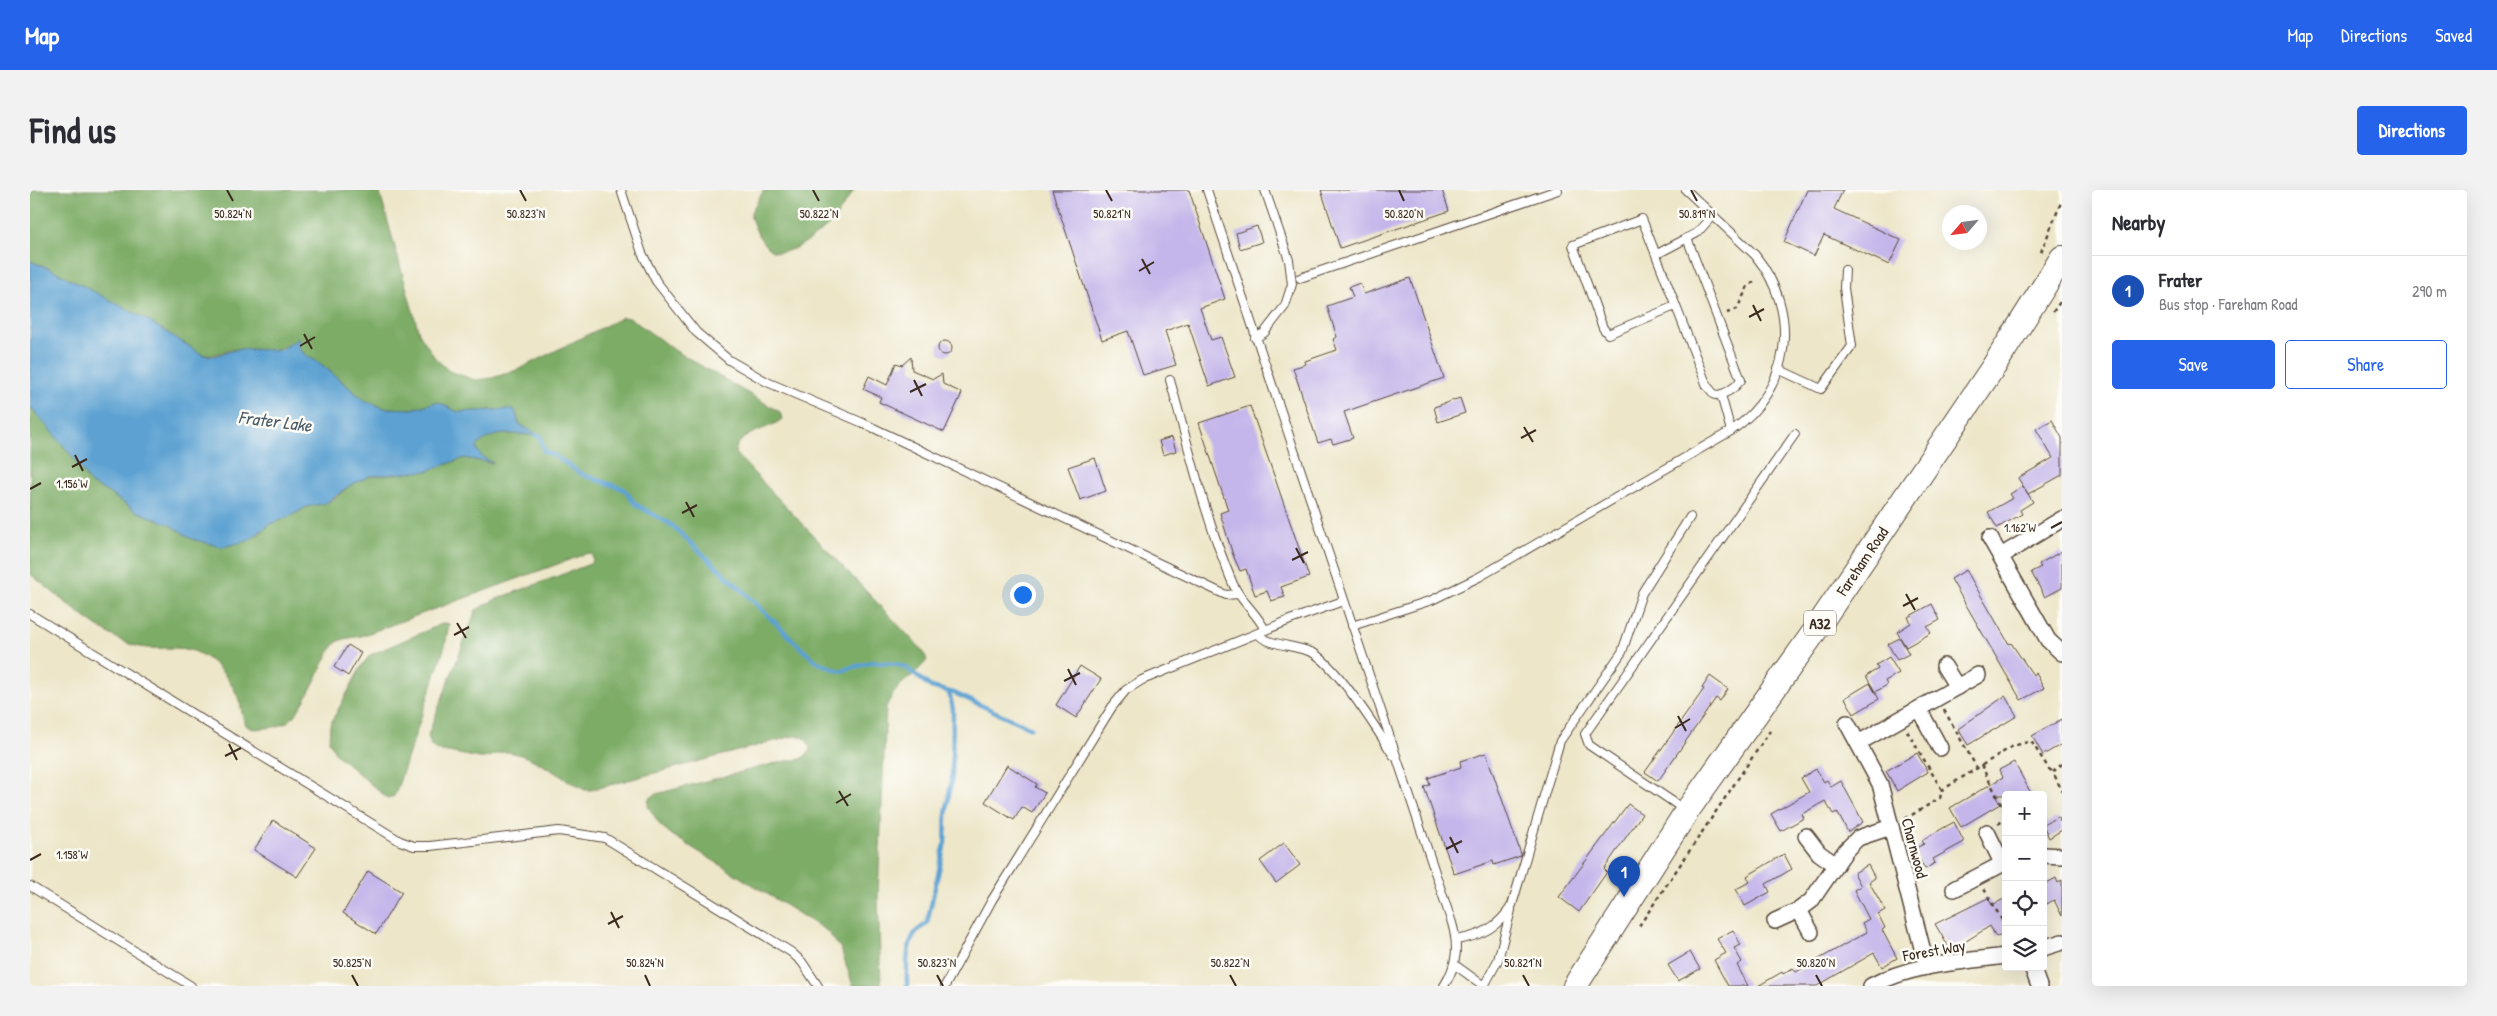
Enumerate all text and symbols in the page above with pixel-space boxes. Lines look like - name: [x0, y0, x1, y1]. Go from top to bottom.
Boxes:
- text: Map: [25, 19, 59, 51]
- text: Map: [2288, 23, 2313, 48]
- text: Directions: [2341, 23, 2407, 48]
- text: Saved: [2435, 23, 2472, 48]
- button: Directions: [2357, 106, 2467, 155]
- text: Find us: [30, 107, 116, 154]
- text: 50.824°N: [214, 205, 252, 222]
- text: 50.823°N: [507, 205, 545, 222]
- text: 50.822°N: [800, 205, 838, 222]
- text: 50.821°N: [1093, 205, 1131, 222]
- text: 50.820°N: [1385, 205, 1423, 222]
- text: 50.819°N: [1679, 205, 1715, 222]
- north arrow: [1942, 205, 1987, 250]
- text: Nearby: [2112, 208, 2165, 237]
- text: Frater: [2159, 267, 2202, 293]
- text: 1: [2125, 280, 2131, 302]
- text: 290 m: [2412, 280, 2447, 302]
- text: Bus stop · Fareham Road: [2159, 293, 2297, 315]
- button: Save: [2112, 340, 2275, 389]
- button: Share: [2285, 340, 2447, 389]
- water label: Frater Lake: [237, 404, 314, 438]
- text: 1.156°W: [56, 475, 88, 492]
- text: 1.162°W: [2004, 519, 2037, 536]
- street label: Fareham Road: [1830, 522, 1893, 601]
- your location: [1010, 582, 1036, 608]
- road number: A32: [1804, 610, 1836, 636]
- map controls: [2002, 791, 2047, 971]
- button: +: [2002, 791, 2047, 836]
- street label: Charnwood: [1896, 815, 1934, 881]
- button: −: [2002, 836, 2047, 881]
- text: 1.158°W: [56, 846, 88, 863]
- pin: 1: [1608, 856, 1640, 897]
- button: locate: [2002, 881, 2047, 926]
- button: layers: [2002, 926, 2047, 971]
- street label: Forest Way: [1900, 934, 1967, 966]
- text: 50.825°N: [333, 954, 371, 971]
- text: 50.824°N: [626, 954, 664, 971]
- text: 50.823°N: [918, 954, 956, 971]
- text: 50.822°N: [1211, 954, 1249, 971]
- text: 50.821°N: [1504, 954, 1542, 971]
- text: 50.820°N: [1797, 954, 1835, 971]

